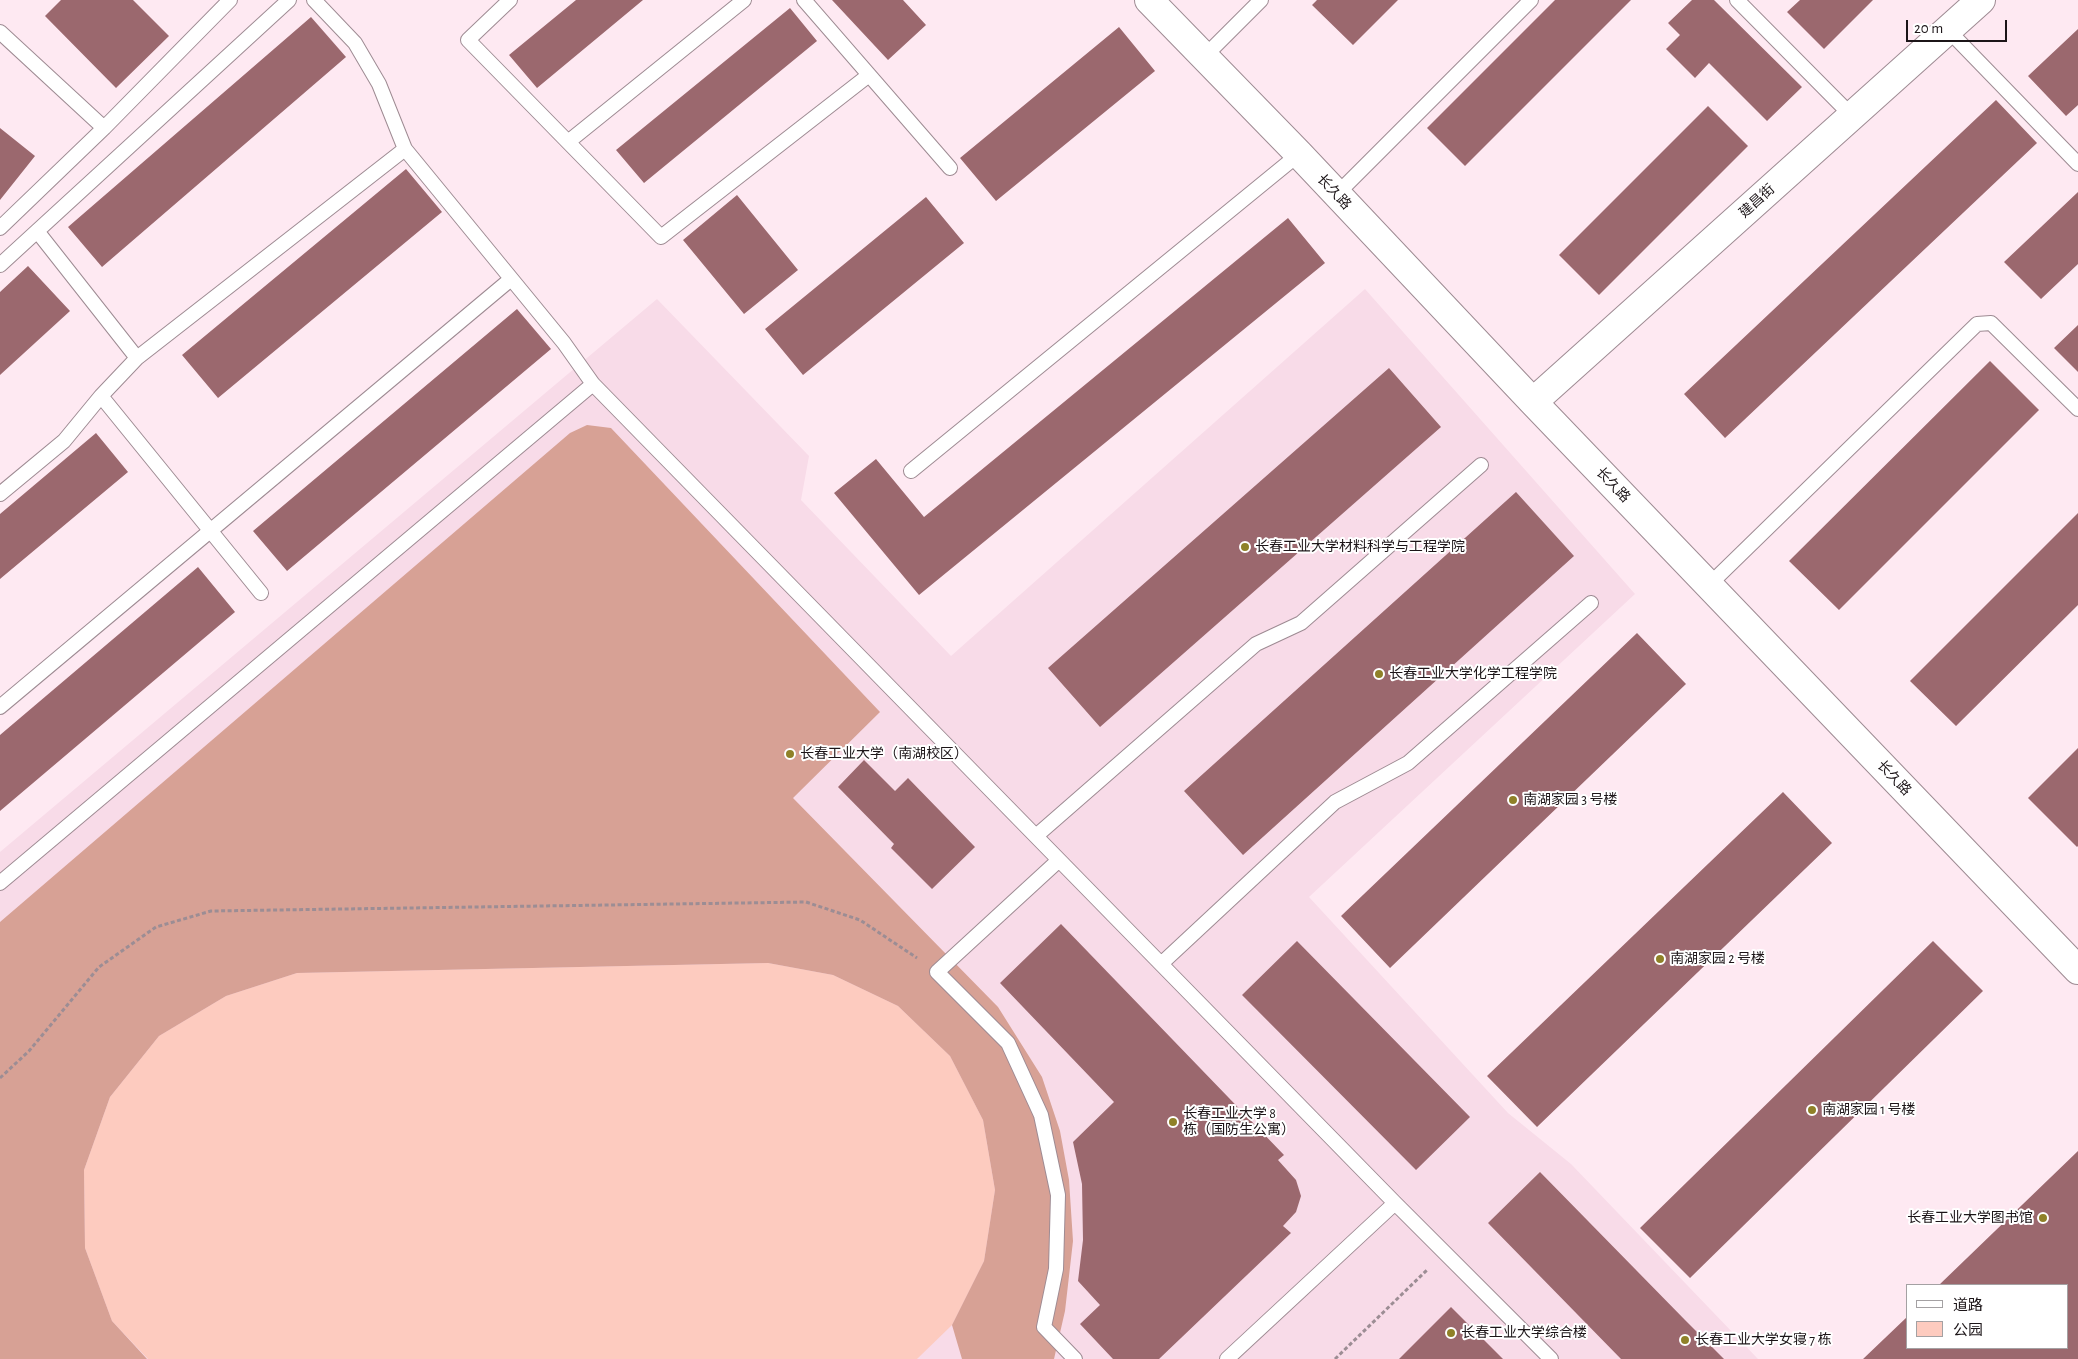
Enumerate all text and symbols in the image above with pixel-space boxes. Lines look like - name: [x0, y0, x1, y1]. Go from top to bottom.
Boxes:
- scale bar: [1908, 10, 2009, 42]
- text: 20 m: [1914, 21, 1943, 36]
- street label: 长久路: [1314, 171, 1354, 213]
- street label: 建昌街: [1736, 181, 1778, 221]
- street label: 长久路: [1592, 464, 1634, 506]
- place label: 长春工业大学材料科学与工程学院: [1255, 539, 1465, 555]
- marker: 长春工业大学材料科学与工程学院: [1239, 541, 1251, 553]
- place label: 长春工业大学化学工程学院: [1389, 666, 1557, 682]
- marker: 长春工业大学化学工程学院: [1373, 668, 1385, 680]
- place label: 长春工业大学（南湖校区）: [800, 746, 968, 762]
- marker: 长春工业大学（南湖校区）: [784, 748, 796, 760]
- street label: 长久路: [1873, 757, 1915, 799]
- place label: 南湖家园 3 号楼: [1523, 792, 1617, 808]
- marker: 南湖家园 3 号楼: [1507, 794, 1519, 806]
- place label: 南湖家园 2 号楼: [1670, 951, 1765, 967]
- marker: 南湖家园 2 号楼: [1654, 953, 1666, 965]
- place label: 南湖家园 1 号楼: [1822, 1102, 1915, 1118]
- marker: 南湖家园 1 号楼: [1806, 1104, 1818, 1116]
- place label: 长春工业大学 8 栋（国防生公寓）: [1183, 1106, 1295, 1138]
- marker: 长春工业大学 8 栋（国防生公寓）: [1167, 1116, 1179, 1128]
- place label: 长春工业大学图书馆: [1907, 1210, 2033, 1226]
- marker: 长春工业大学图书馆: [2037, 1212, 2049, 1224]
- legend: [1906, 1284, 2068, 1349]
- text: 道路: [1953, 1298, 1983, 1313]
- text: 公园: [1953, 1323, 1983, 1338]
- place label: 长春工业大学综合楼: [1461, 1325, 1587, 1341]
- marker: 长春工业大学综合楼: [1445, 1327, 1457, 1339]
- place label: 长春工业大学女寝 7 栋: [1695, 1332, 1831, 1348]
- marker: 长春工业大学女寝 7 栋: [1679, 1334, 1691, 1346]

